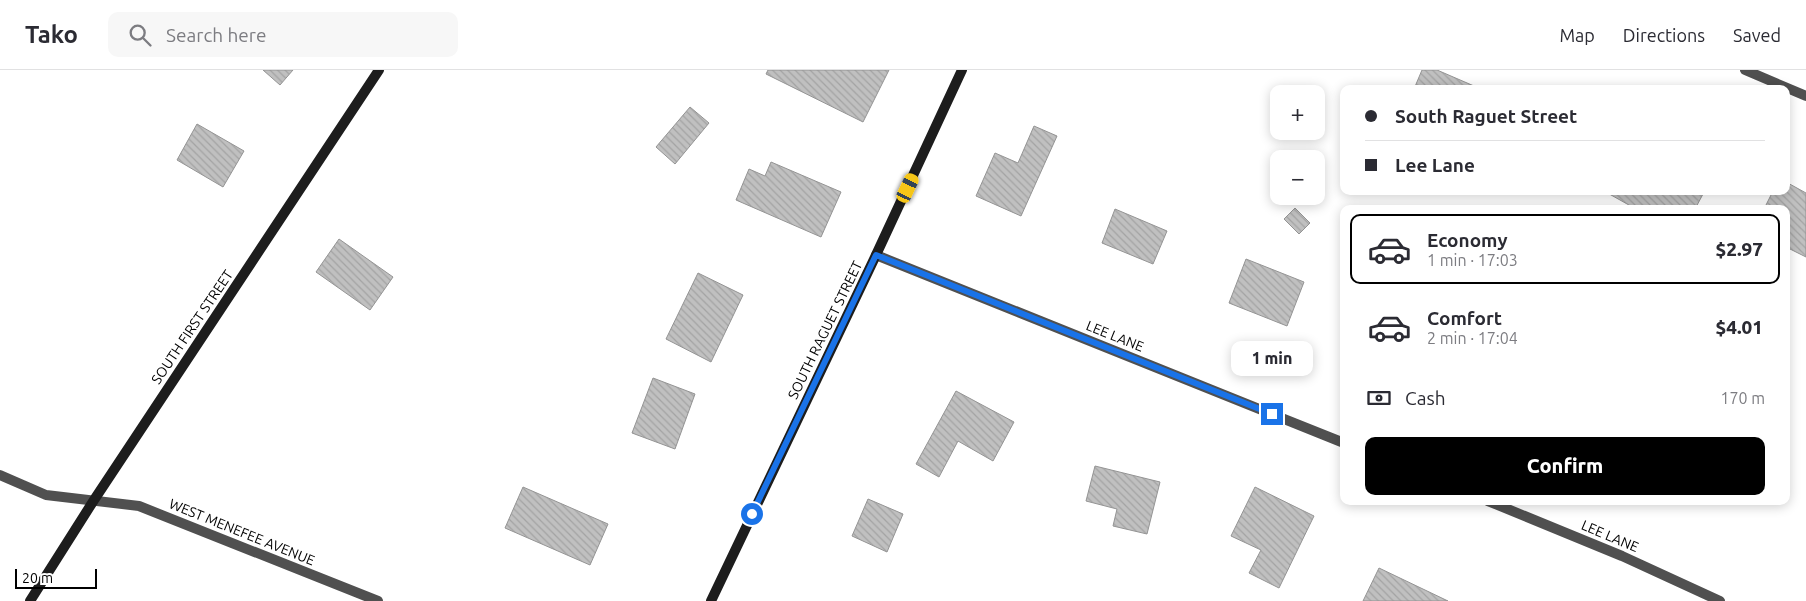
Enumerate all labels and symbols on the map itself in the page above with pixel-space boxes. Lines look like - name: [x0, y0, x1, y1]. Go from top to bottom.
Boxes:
- car: [894, 171, 921, 205]
- street label: SOUTH RAGUET STREET: [785, 258, 866, 402]
- street label: SOUTH FIRST STREET: [148, 267, 236, 387]
- street label: LEE LANE: [1084, 317, 1146, 355]
- callout: 1 min: [1231, 342, 1313, 376]
- route end: [1261, 403, 1283, 425]
- street label: WEST MENEFEE AVENUE: [167, 495, 317, 569]
- route start: [741, 503, 763, 525]
- street label: LEE LANE: [1579, 517, 1641, 555]
- scale bar: [15, 566, 98, 589]

